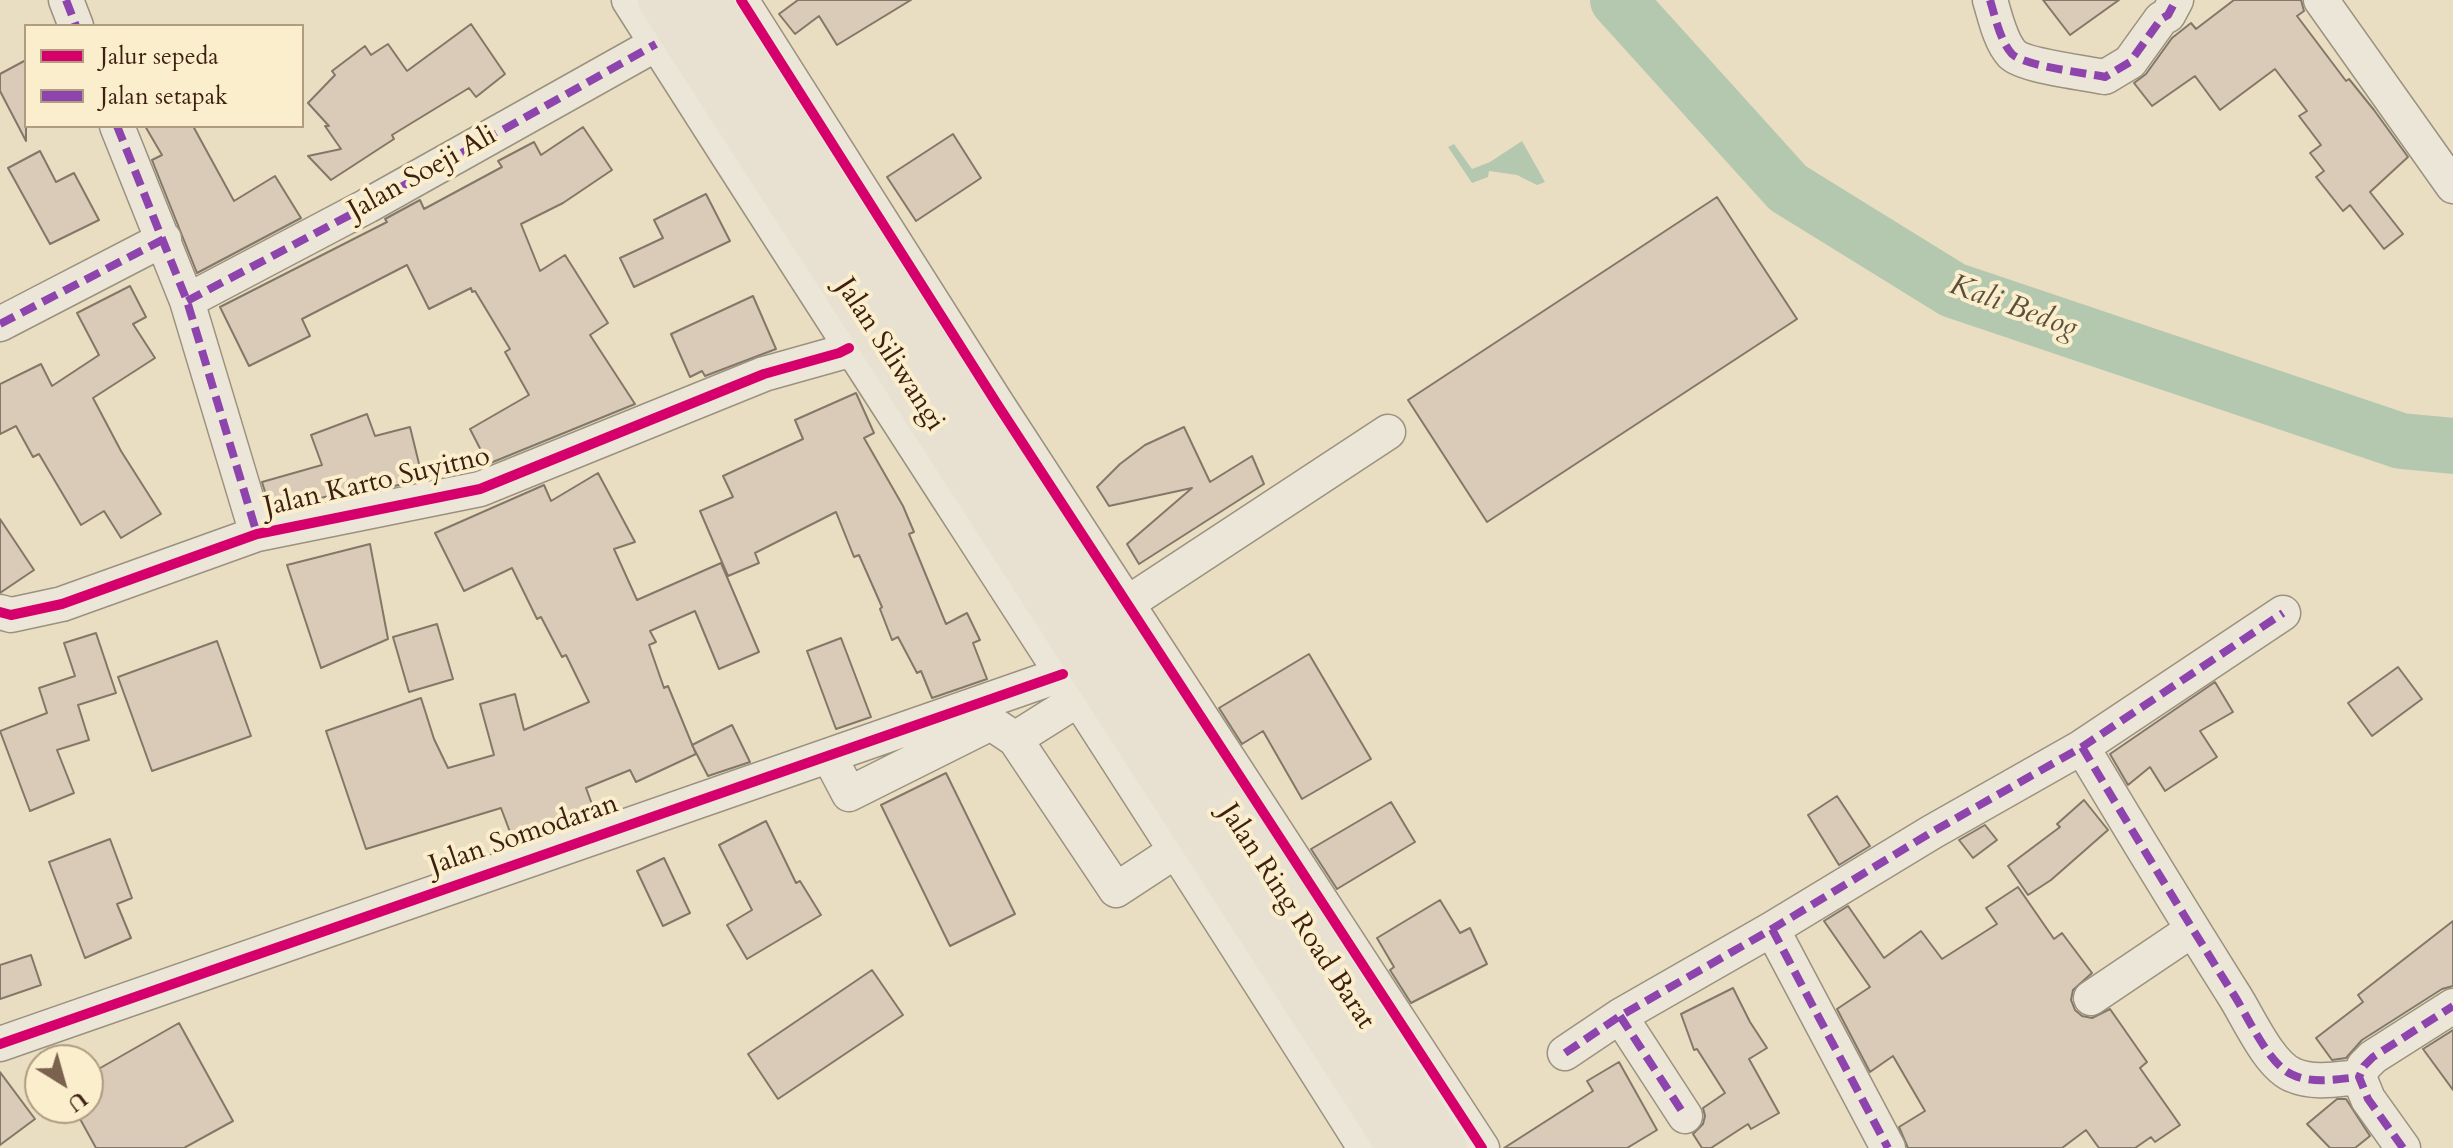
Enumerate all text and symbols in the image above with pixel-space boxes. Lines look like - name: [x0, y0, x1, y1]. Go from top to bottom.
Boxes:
- legend: [24, 24, 304, 128]
- text: Jalur sepeda: [100, 40, 219, 73]
- text: Jalan setapak: [100, 80, 228, 113]
- street label: Jalan Soeji Ali: [343, 119, 503, 229]
- water label: Kali Bedog: [1944, 268, 2082, 348]
- street label: Jalan Siliwangi: [827, 272, 951, 438]
- street label: Jalan Karto Suyitno: [261, 441, 493, 525]
- street label: Jalan Somodaran: [425, 788, 623, 884]
- street label: Jalan Ring Road Barat: [1211, 798, 1381, 1036]
- north arrow: [24, 1044, 104, 1124]
- text: U: [61, 1084, 93, 1119]

